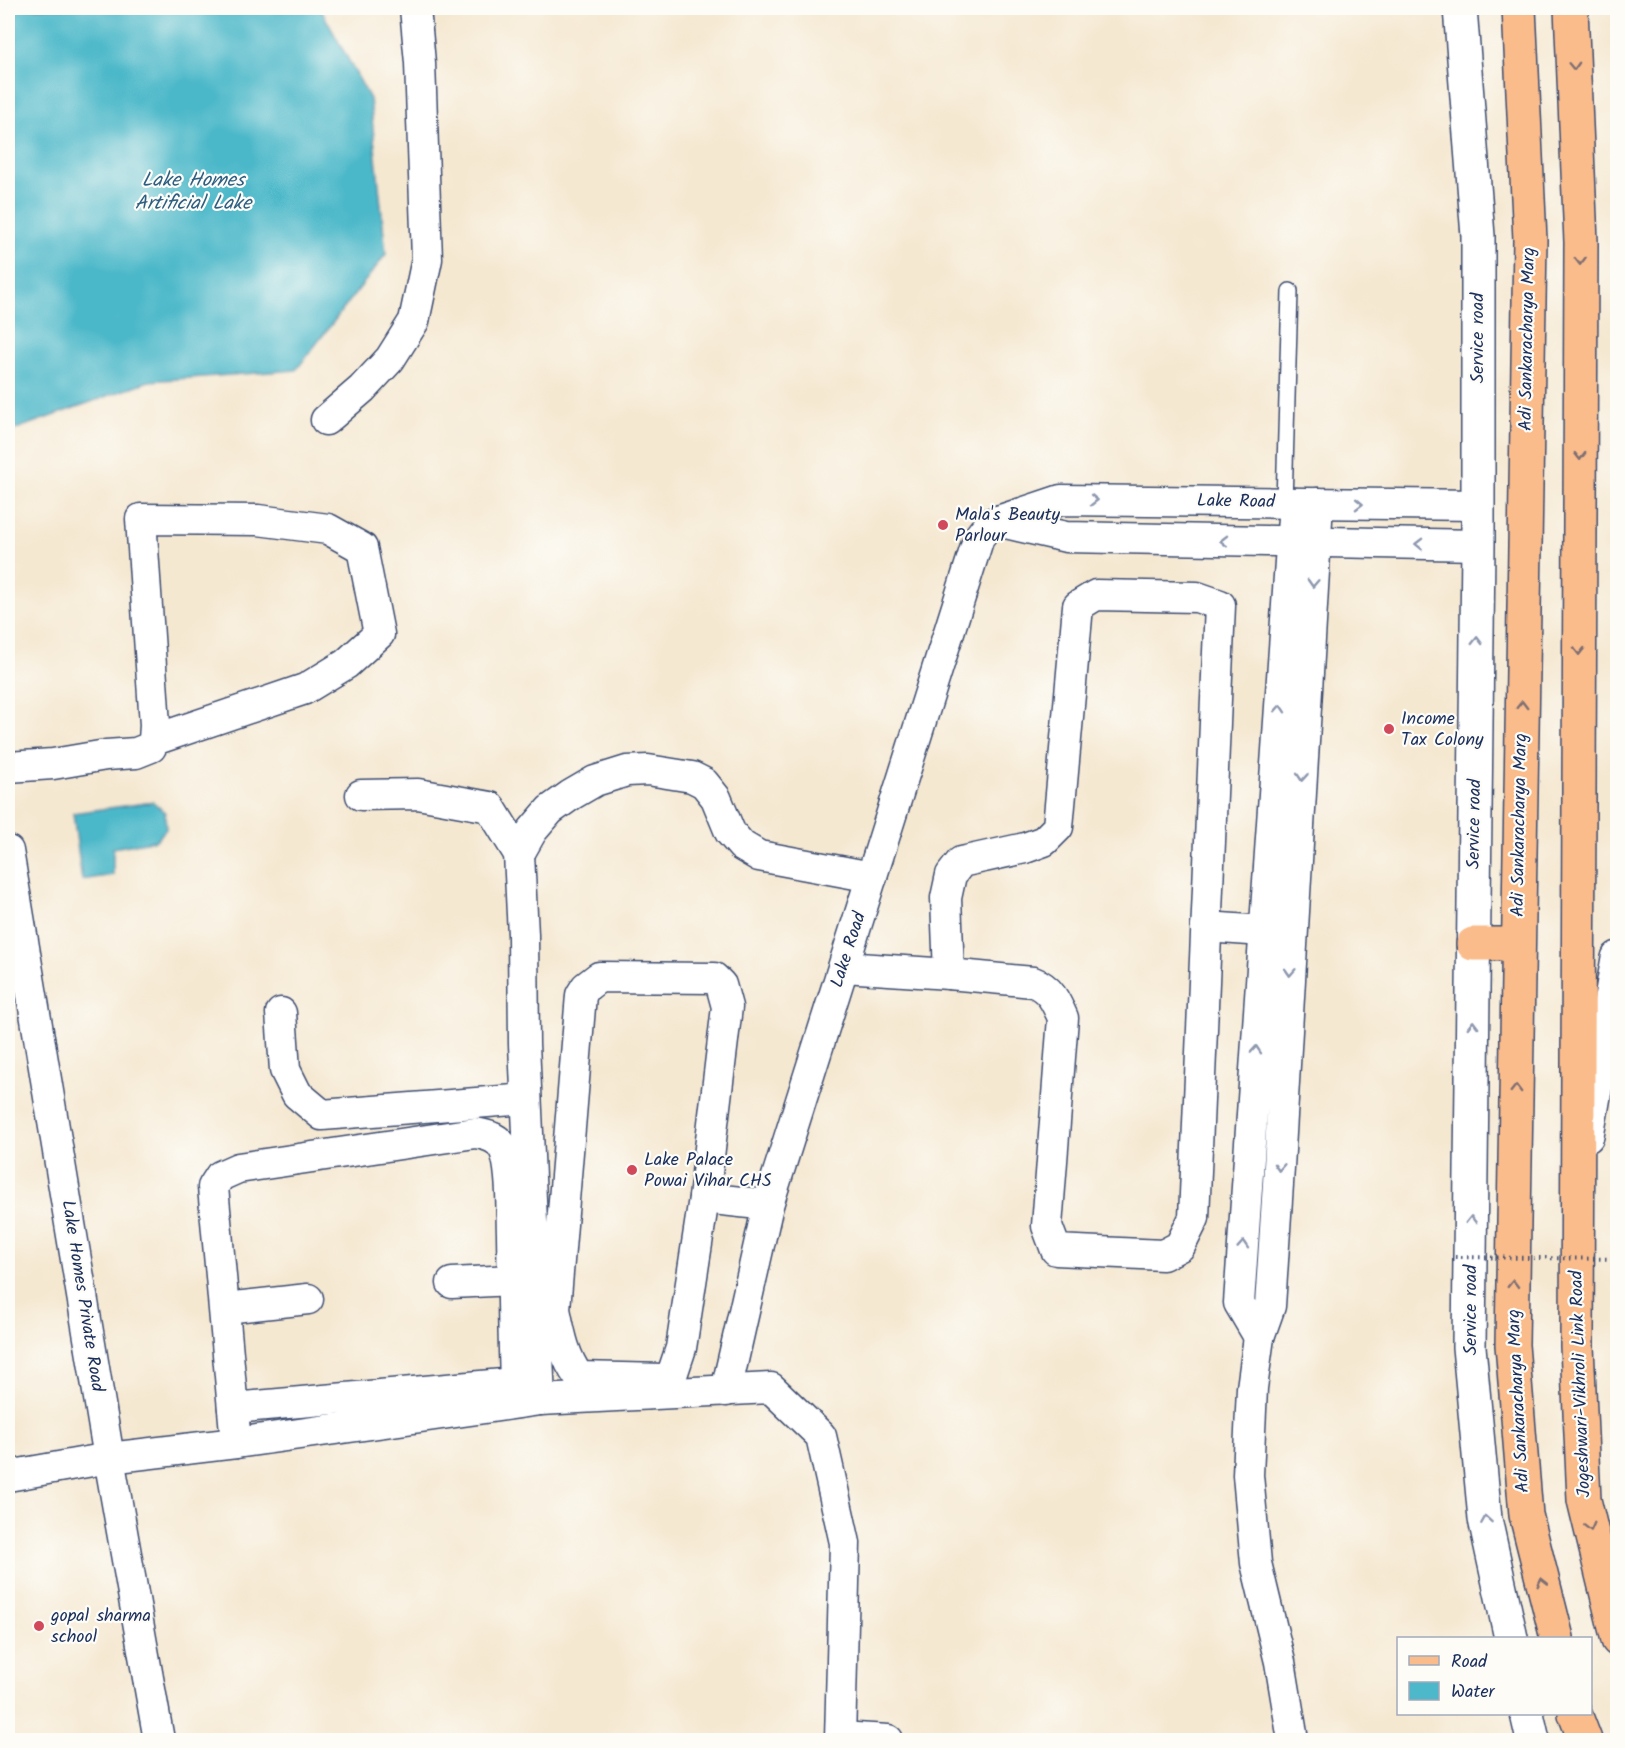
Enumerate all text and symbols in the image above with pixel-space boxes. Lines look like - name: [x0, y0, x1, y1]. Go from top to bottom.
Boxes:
- one-way arrow: [1567, 61, 1580, 70]
- water label: Lake Homes Artificial Lake: [135, 165, 253, 220]
- street label: Adi Sankaracharya Marg: [1512, 247, 1544, 431]
- one-way arrow: [1574, 256, 1587, 265]
- street label: Service road: [1464, 292, 1493, 383]
- one-way arrow: [1574, 451, 1586, 460]
- street label: Lake Road: [1197, 487, 1276, 517]
- one-way arrow: [1089, 494, 1098, 507]
- one-way arrow: [1355, 498, 1364, 510]
- place label: Mala's Beauty Parlour: [955, 501, 1061, 551]
- marker: Mala's Beauty Parlour: [936, 518, 950, 532]
- one-way arrow: [1220, 535, 1229, 547]
- one-way arrow: [1415, 538, 1424, 550]
- one-way arrow: [1307, 578, 1320, 587]
- one-way arrow: [1470, 637, 1483, 646]
- one-way arrow: [1573, 646, 1585, 655]
- one-way arrow: [1516, 701, 1528, 710]
- one-way arrow: [1273, 705, 1286, 714]
- place label: Income Tax Colony: [1401, 705, 1484, 755]
- marker: Income Tax Colony: [1382, 722, 1396, 736]
- street label: Adi Sankaracharya Marg: [1504, 733, 1536, 917]
- one-way arrow: [1295, 773, 1308, 782]
- street label: Service road: [1460, 778, 1490, 869]
- street label: Lake Road: [823, 907, 875, 992]
- one-way arrow: [1284, 967, 1297, 976]
- one-way arrow: [1467, 1021, 1479, 1030]
- one-way arrow: [1249, 1046, 1262, 1055]
- one-way arrow: [1510, 1085, 1522, 1094]
- place label: Lake Palace Powai Vihar CHS: [644, 1146, 772, 1196]
- one-way arrow: [1273, 1162, 1286, 1171]
- marker: Lake Palace Powai Vihar CHS: [625, 1163, 639, 1177]
- street label: Lake Homes Private Road: [53, 1198, 112, 1395]
- one-way arrow: [1465, 1216, 1477, 1225]
- one-way arrow: [1236, 1240, 1249, 1249]
- street label: Service road: [1457, 1264, 1486, 1355]
- street label: Jogeshwari-Vikhroli Link Road: [1563, 1269, 1599, 1498]
- one-way arrow: [1507, 1280, 1519, 1289]
- street label: Adi Sankaracharya Marg: [1500, 1309, 1538, 1493]
- one-way arrow: [1480, 1515, 1492, 1524]
- one-way arrow: [1583, 1521, 1596, 1531]
- one-way arrow: [1537, 1577, 1550, 1587]
- place label: gopal sharma school: [50, 1602, 151, 1652]
- marker: gopal sharma school: [32, 1619, 46, 1633]
- legend: [1397, 1637, 1592, 1715]
- text: Road: [1451, 1648, 1488, 1677]
- text: Water: [1451, 1678, 1496, 1707]

